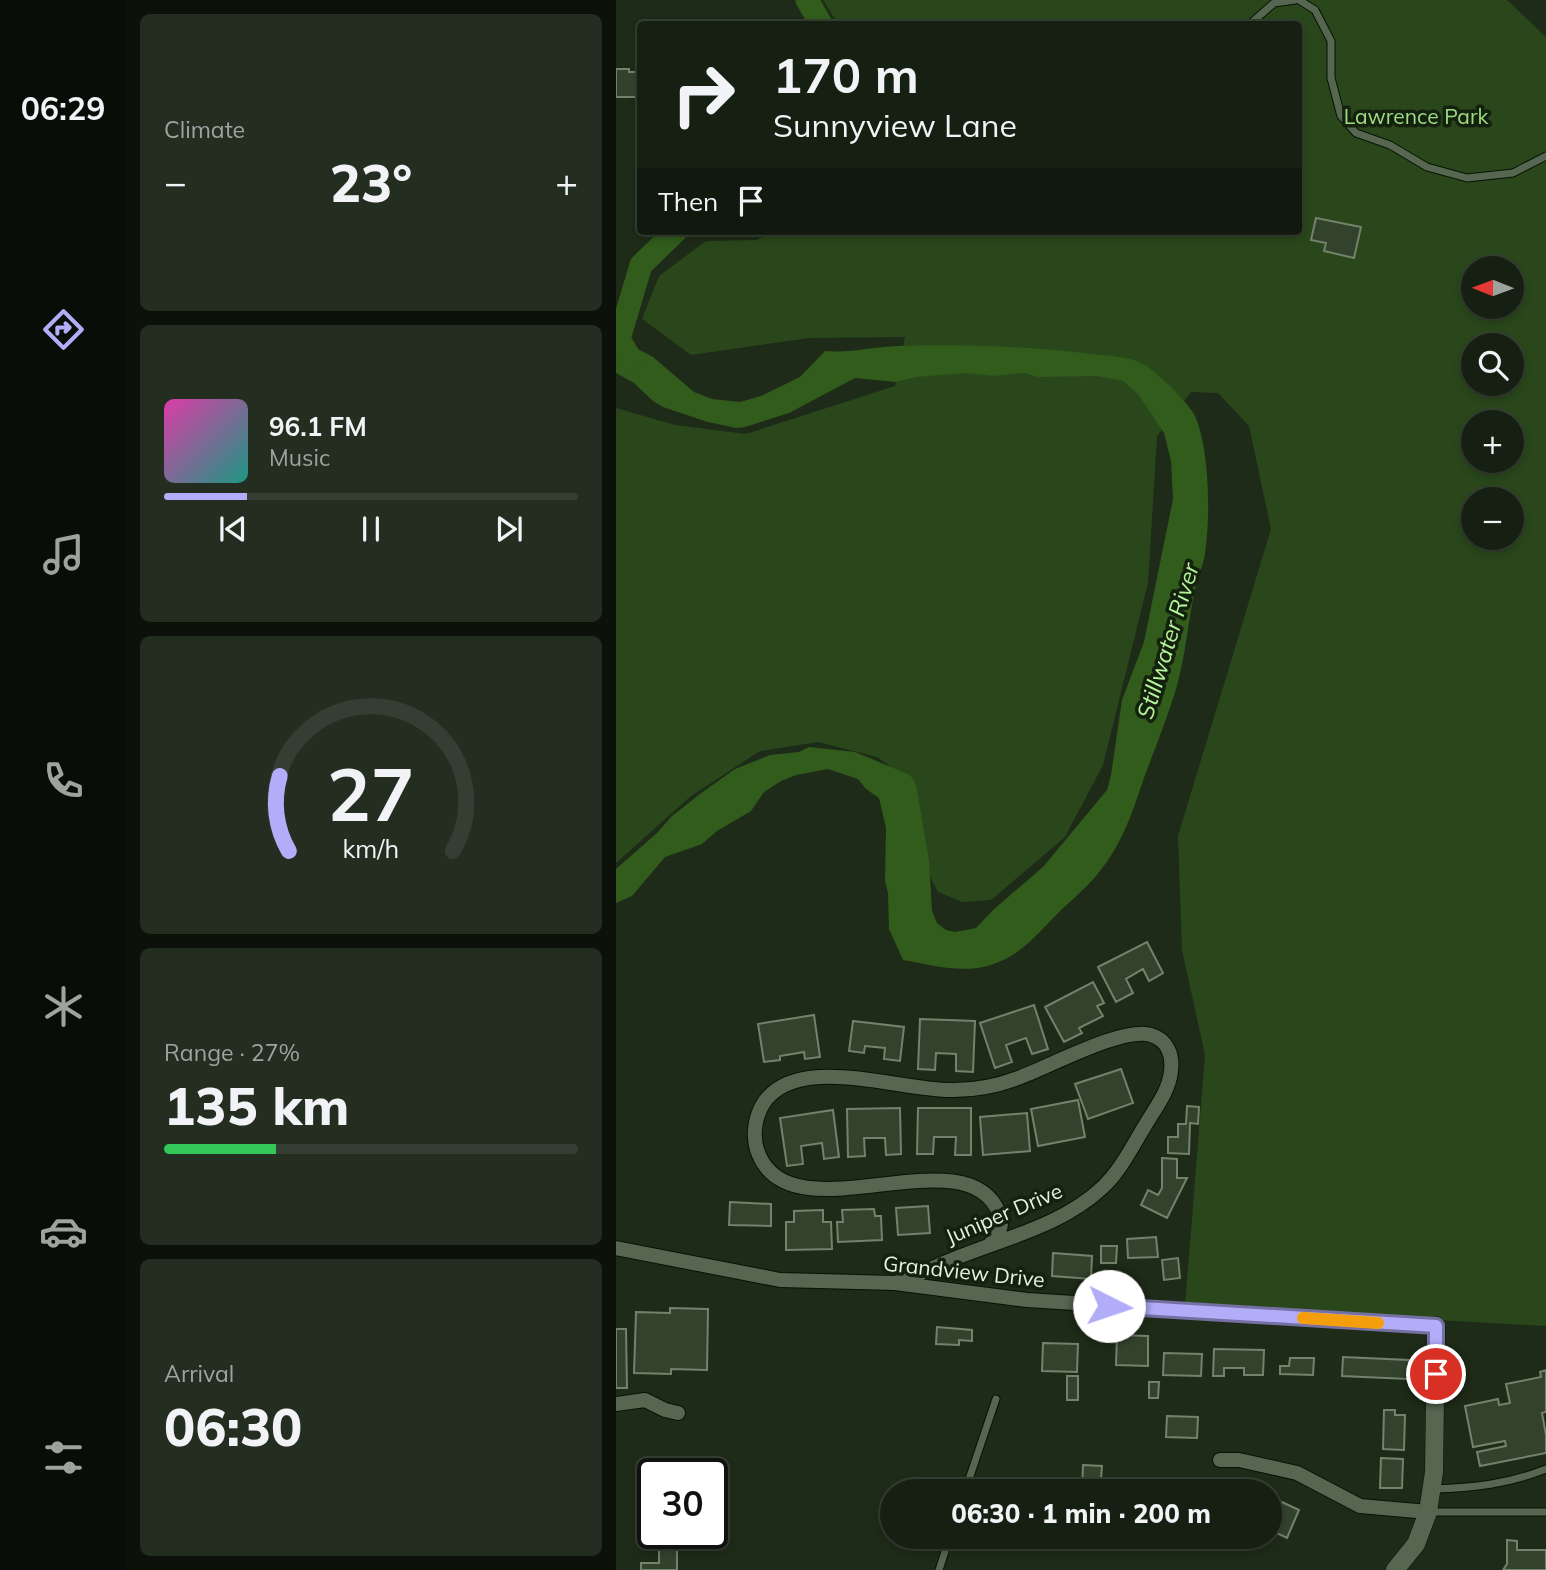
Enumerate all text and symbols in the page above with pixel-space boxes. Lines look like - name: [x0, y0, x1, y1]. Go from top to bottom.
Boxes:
- text: 170 m: [773, 44, 919, 105]
- icon: right: [658, 49, 749, 140]
- text: 06:29: [21, 88, 105, 128]
- park label: Lawrence Park: [1344, 103, 1489, 129]
- text: Sunnyview Lane: [773, 105, 1017, 145]
- text: Climate: [164, 115, 245, 144]
- text: 23°: [330, 150, 412, 215]
- text: −: [164, 158, 187, 206]
- text: +: [555, 158, 578, 206]
- icon: arrive: [732, 182, 770, 220]
- text: Then: [658, 185, 718, 218]
- north arrow: [1461, 256, 1524, 318]
- map controls: [1461, 256, 1524, 550]
- icon: directions: [39, 305, 88, 354]
- button: search: [1461, 333, 1524, 396]
- text: 96.1 FM: [269, 410, 367, 443]
- button: +: [1461, 410, 1524, 473]
- text: Music: [269, 443, 330, 472]
- button: −: [1461, 487, 1524, 550]
- icon: previous: [214, 510, 252, 548]
- icon: pause: [352, 510, 390, 548]
- icon: next: [490, 510, 528, 548]
- icon: music: [39, 530, 88, 579]
- water label: Stillwater River: [1130, 558, 1205, 722]
- text: 27: [327, 748, 415, 839]
- icon: phone: [39, 756, 88, 805]
- text: km/h: [343, 833, 399, 864]
- icon: climate: [39, 982, 88, 1031]
- text: Range · 27%: [164, 1038, 300, 1067]
- text: 135 km: [164, 1073, 349, 1138]
- street label: Juniper Drive: [941, 1177, 1066, 1249]
- icon: car: [39, 1207, 88, 1256]
- street label: Grandview Drive: [882, 1250, 1046, 1292]
- position arrow: [1072, 1269, 1146, 1343]
- pin: [1406, 1344, 1466, 1404]
- icon: arrive: [1417, 1355, 1455, 1393]
- text: Arrival: [164, 1359, 234, 1388]
- text: 06:30: [164, 1394, 302, 1459]
- icon: filters: [39, 1433, 88, 1482]
- speed limit sign: 30: [637, 1458, 728, 1549]
- text: 06:30 · 1 min · 200 m: [951, 1497, 1211, 1530]

